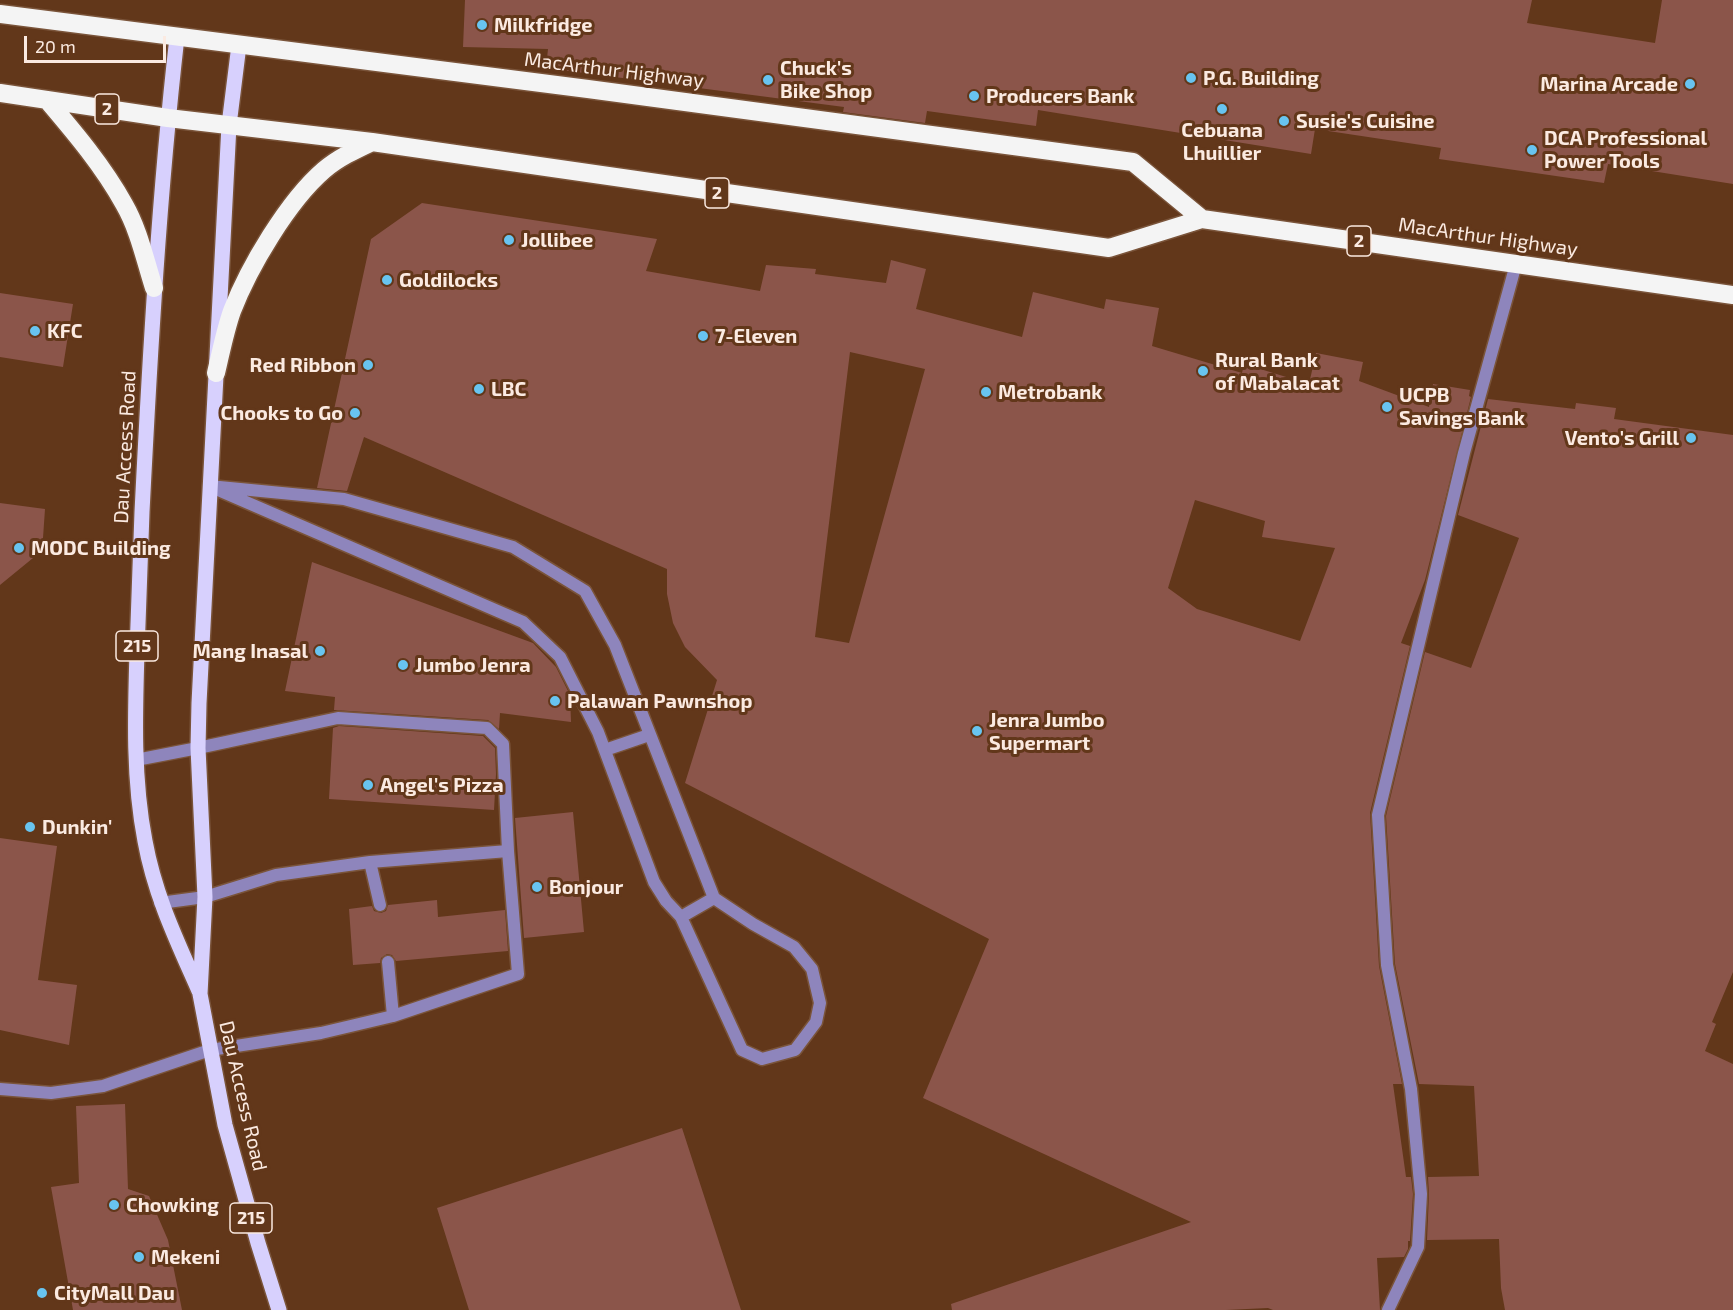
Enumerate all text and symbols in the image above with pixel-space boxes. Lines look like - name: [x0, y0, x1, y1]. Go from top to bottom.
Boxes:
- place label: Milkfridge: [494, 13, 592, 37]
- marker: Milkfridge: [475, 18, 489, 32]
- scale bar: [27, 24, 170, 62]
- text: 20 m: [35, 35, 76, 57]
- street label: MacArthur Highway: [523, 47, 705, 93]
- place label: Chuck's Bike Shop: [780, 56, 872, 103]
- place label: P.G. Building: [1203, 66, 1319, 90]
- marker: P.G. Building: [1184, 71, 1198, 85]
- place label: Marina Arcade: [1540, 72, 1678, 96]
- marker: Chuck's Bike Shop: [761, 73, 775, 87]
- marker: Marina Arcade: [1683, 77, 1697, 91]
- place label: Producers Bank: [986, 84, 1135, 108]
- marker: Producers Bank: [967, 89, 981, 103]
- road number: 2: [95, 94, 119, 124]
- marker: Cebuana Lhuillier: [1215, 102, 1229, 116]
- place label: Susie's Cuisine: [1296, 109, 1435, 133]
- marker: Susie's Cuisine: [1277, 114, 1291, 128]
- place label: Cebuana Lhuillier: [1181, 118, 1263, 165]
- place label: DCA Professional Power Tools: [1544, 126, 1707, 173]
- marker: DCA Professional Power Tools: [1525, 143, 1539, 157]
- road number: 2: [705, 178, 729, 208]
- street label: MacArthur Highway: [1397, 213, 1579, 261]
- road number: 2: [1347, 226, 1371, 256]
- place label: Jollibee: [521, 228, 593, 252]
- marker: Jollibee: [502, 233, 516, 247]
- place label: Goldilocks: [399, 268, 498, 292]
- marker: Goldilocks: [380, 273, 394, 287]
- place label: KFC: [47, 319, 83, 343]
- marker: KFC: [28, 324, 42, 338]
- place label: 7-Eleven: [715, 324, 797, 348]
- marker: 7-Eleven: [696, 329, 710, 343]
- place label: Rural Bank of Mabalacat: [1215, 348, 1340, 395]
- place label: Red Ribbon: [250, 353, 356, 377]
- marker: Red Ribbon: [361, 358, 375, 372]
- marker: Rural Bank of Mabalacat: [1196, 364, 1210, 378]
- street label: Dau Access Road: [109, 370, 141, 524]
- place label: LBC: [491, 377, 526, 401]
- place label: Metrobank: [998, 380, 1102, 404]
- marker: LBC: [472, 382, 486, 396]
- place label: UCPB Savings Bank: [1399, 383, 1525, 430]
- marker: Metrobank: [979, 385, 993, 399]
- marker: UCPB Savings Bank: [1380, 400, 1394, 414]
- place label: Chooks to Go: [220, 401, 343, 425]
- marker: Chooks to Go: [348, 406, 362, 420]
- place label: Vento's Grill: [1565, 426, 1679, 450]
- marker: Vento's Grill: [1684, 431, 1698, 445]
- place label: MODC Building: [31, 536, 171, 560]
- marker: MODC Building: [12, 541, 26, 555]
- road number: 215: [116, 631, 158, 661]
- place label: Mang Inasal: [193, 639, 308, 663]
- marker: Mang Inasal: [313, 644, 327, 658]
- place label: Jumbo Jenra: [415, 653, 531, 677]
- marker: Jumbo Jenra: [396, 658, 410, 672]
- place label: Palawan Pawnshop: [567, 689, 752, 713]
- marker: Palawan Pawnshop: [548, 694, 562, 708]
- place label: Jenra Jumbo Supermart: [989, 708, 1105, 755]
- marker: Jenra Jumbo Supermart: [970, 724, 984, 738]
- place label: Angel's Pizza: [380, 773, 504, 797]
- marker: Angel's Pizza: [361, 778, 375, 792]
- place label: Dunkin': [42, 815, 112, 839]
- marker: Dunkin': [23, 820, 37, 834]
- place label: Bonjour: [549, 875, 623, 899]
- marker: Bonjour: [530, 880, 544, 894]
- street label: Dau Access Road: [214, 1019, 272, 1173]
- place label: Chowking: [126, 1193, 219, 1217]
- marker: Chowking: [107, 1198, 121, 1212]
- road number: 215: [230, 1203, 272, 1233]
- place label: Mekeni: [151, 1245, 220, 1269]
- marker: Mekeni: [132, 1250, 146, 1264]
- place label: CityMall Dau: [54, 1281, 175, 1305]
- marker: CityMall Dau: [35, 1286, 49, 1300]

